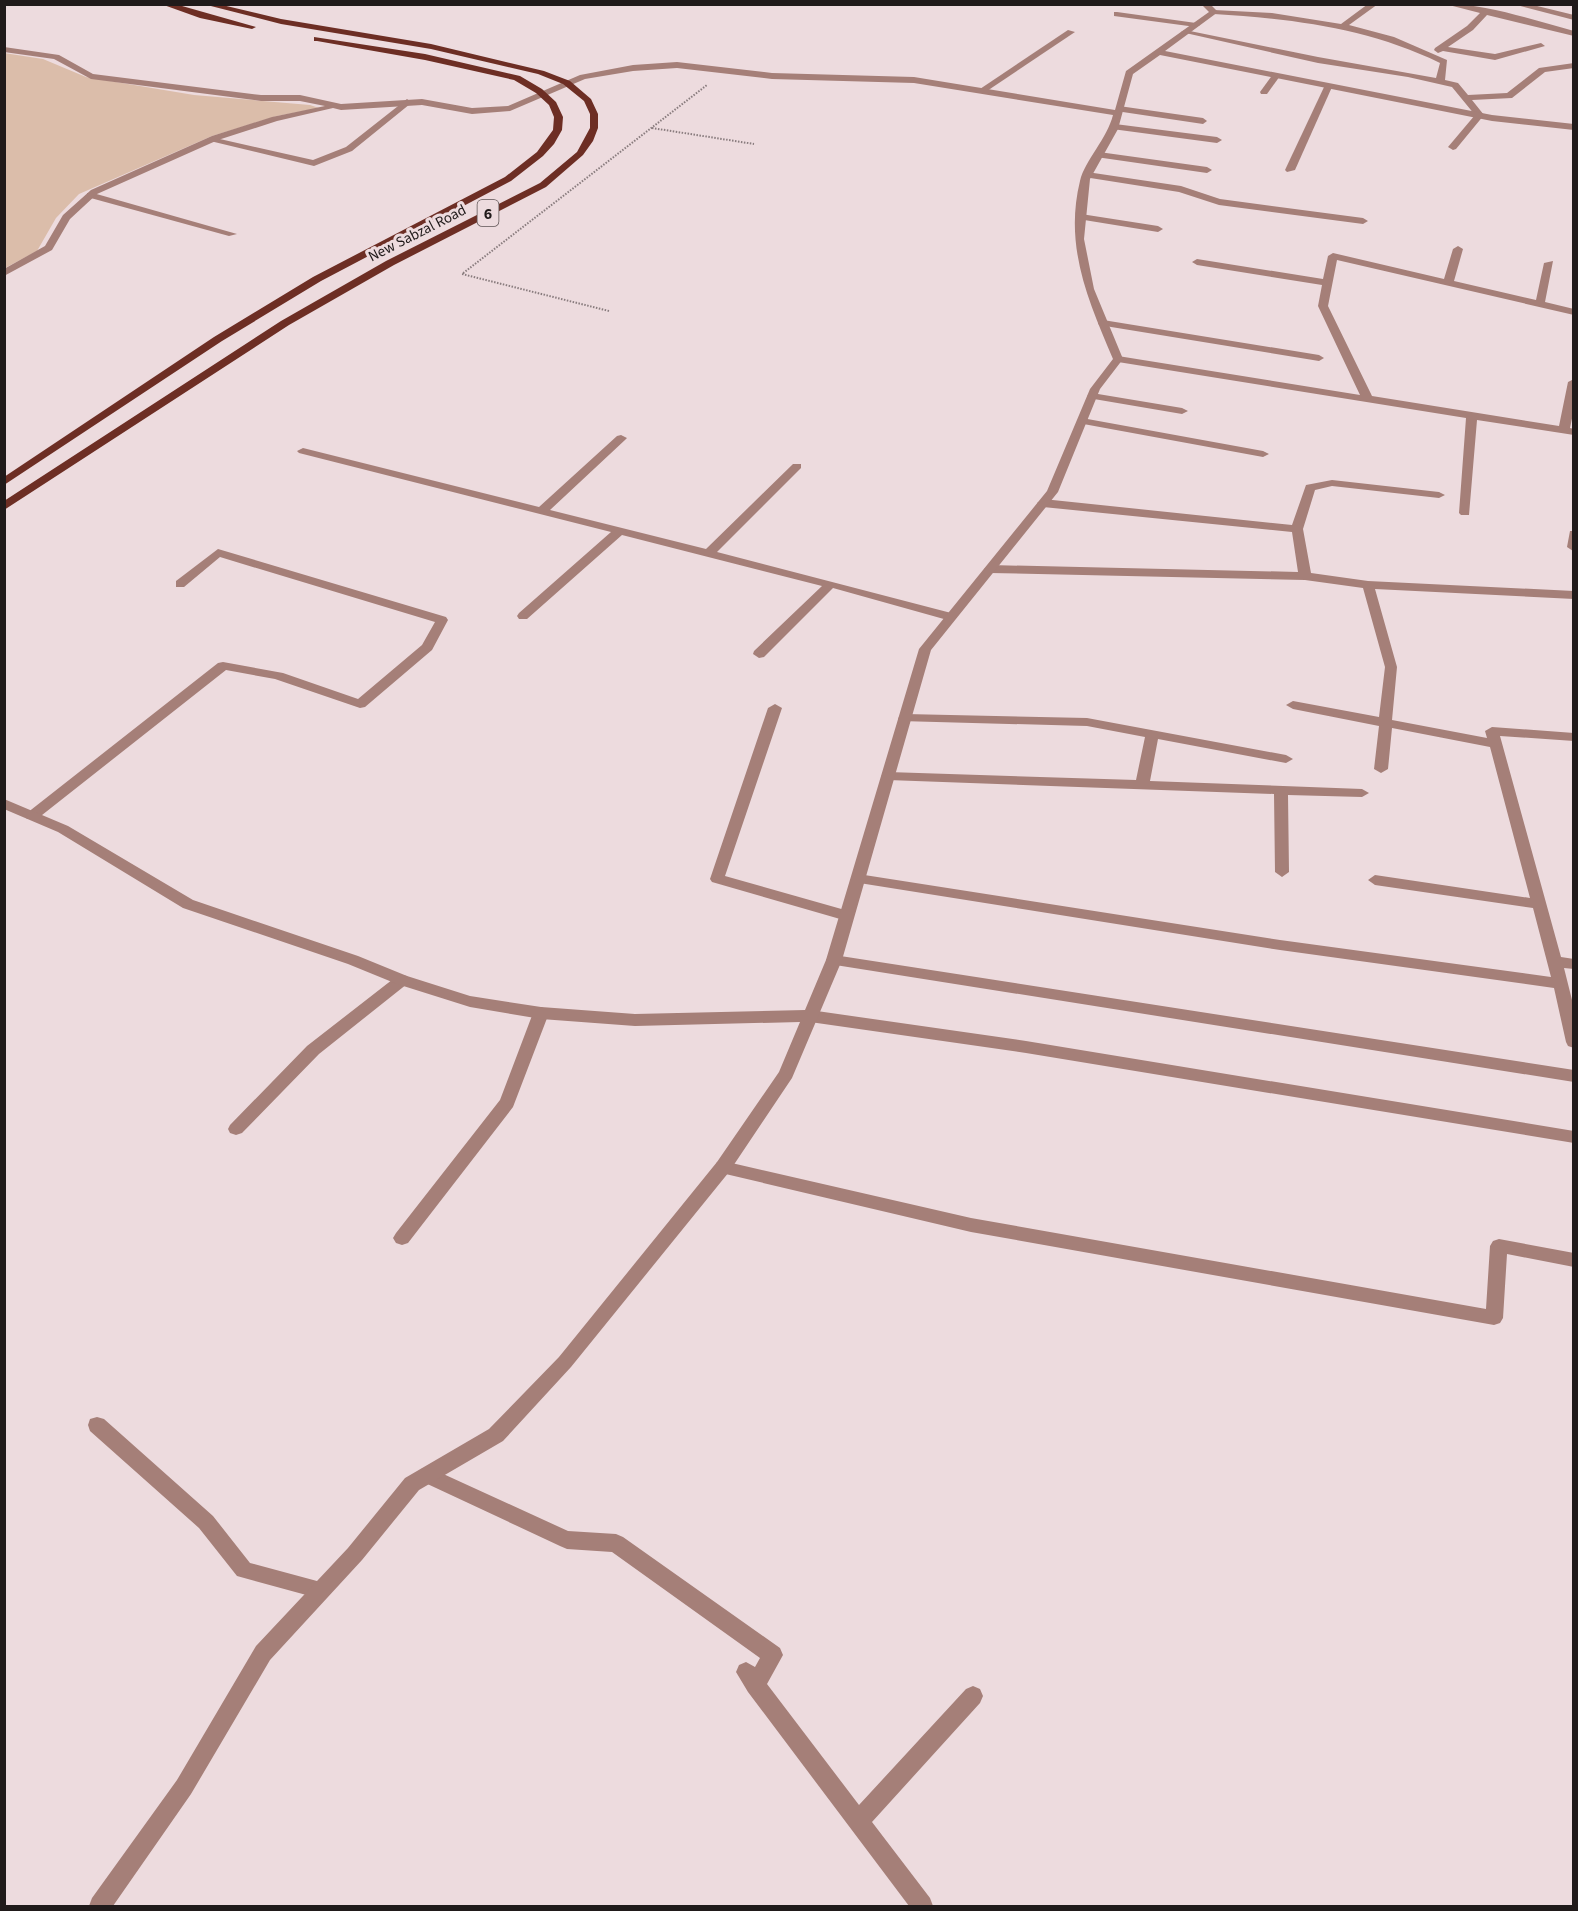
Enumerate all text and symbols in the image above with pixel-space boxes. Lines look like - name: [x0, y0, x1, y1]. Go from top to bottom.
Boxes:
- street label: New Sabzal Road: [365, 200, 470, 267]
- road number: 6: [478, 200, 498, 226]

